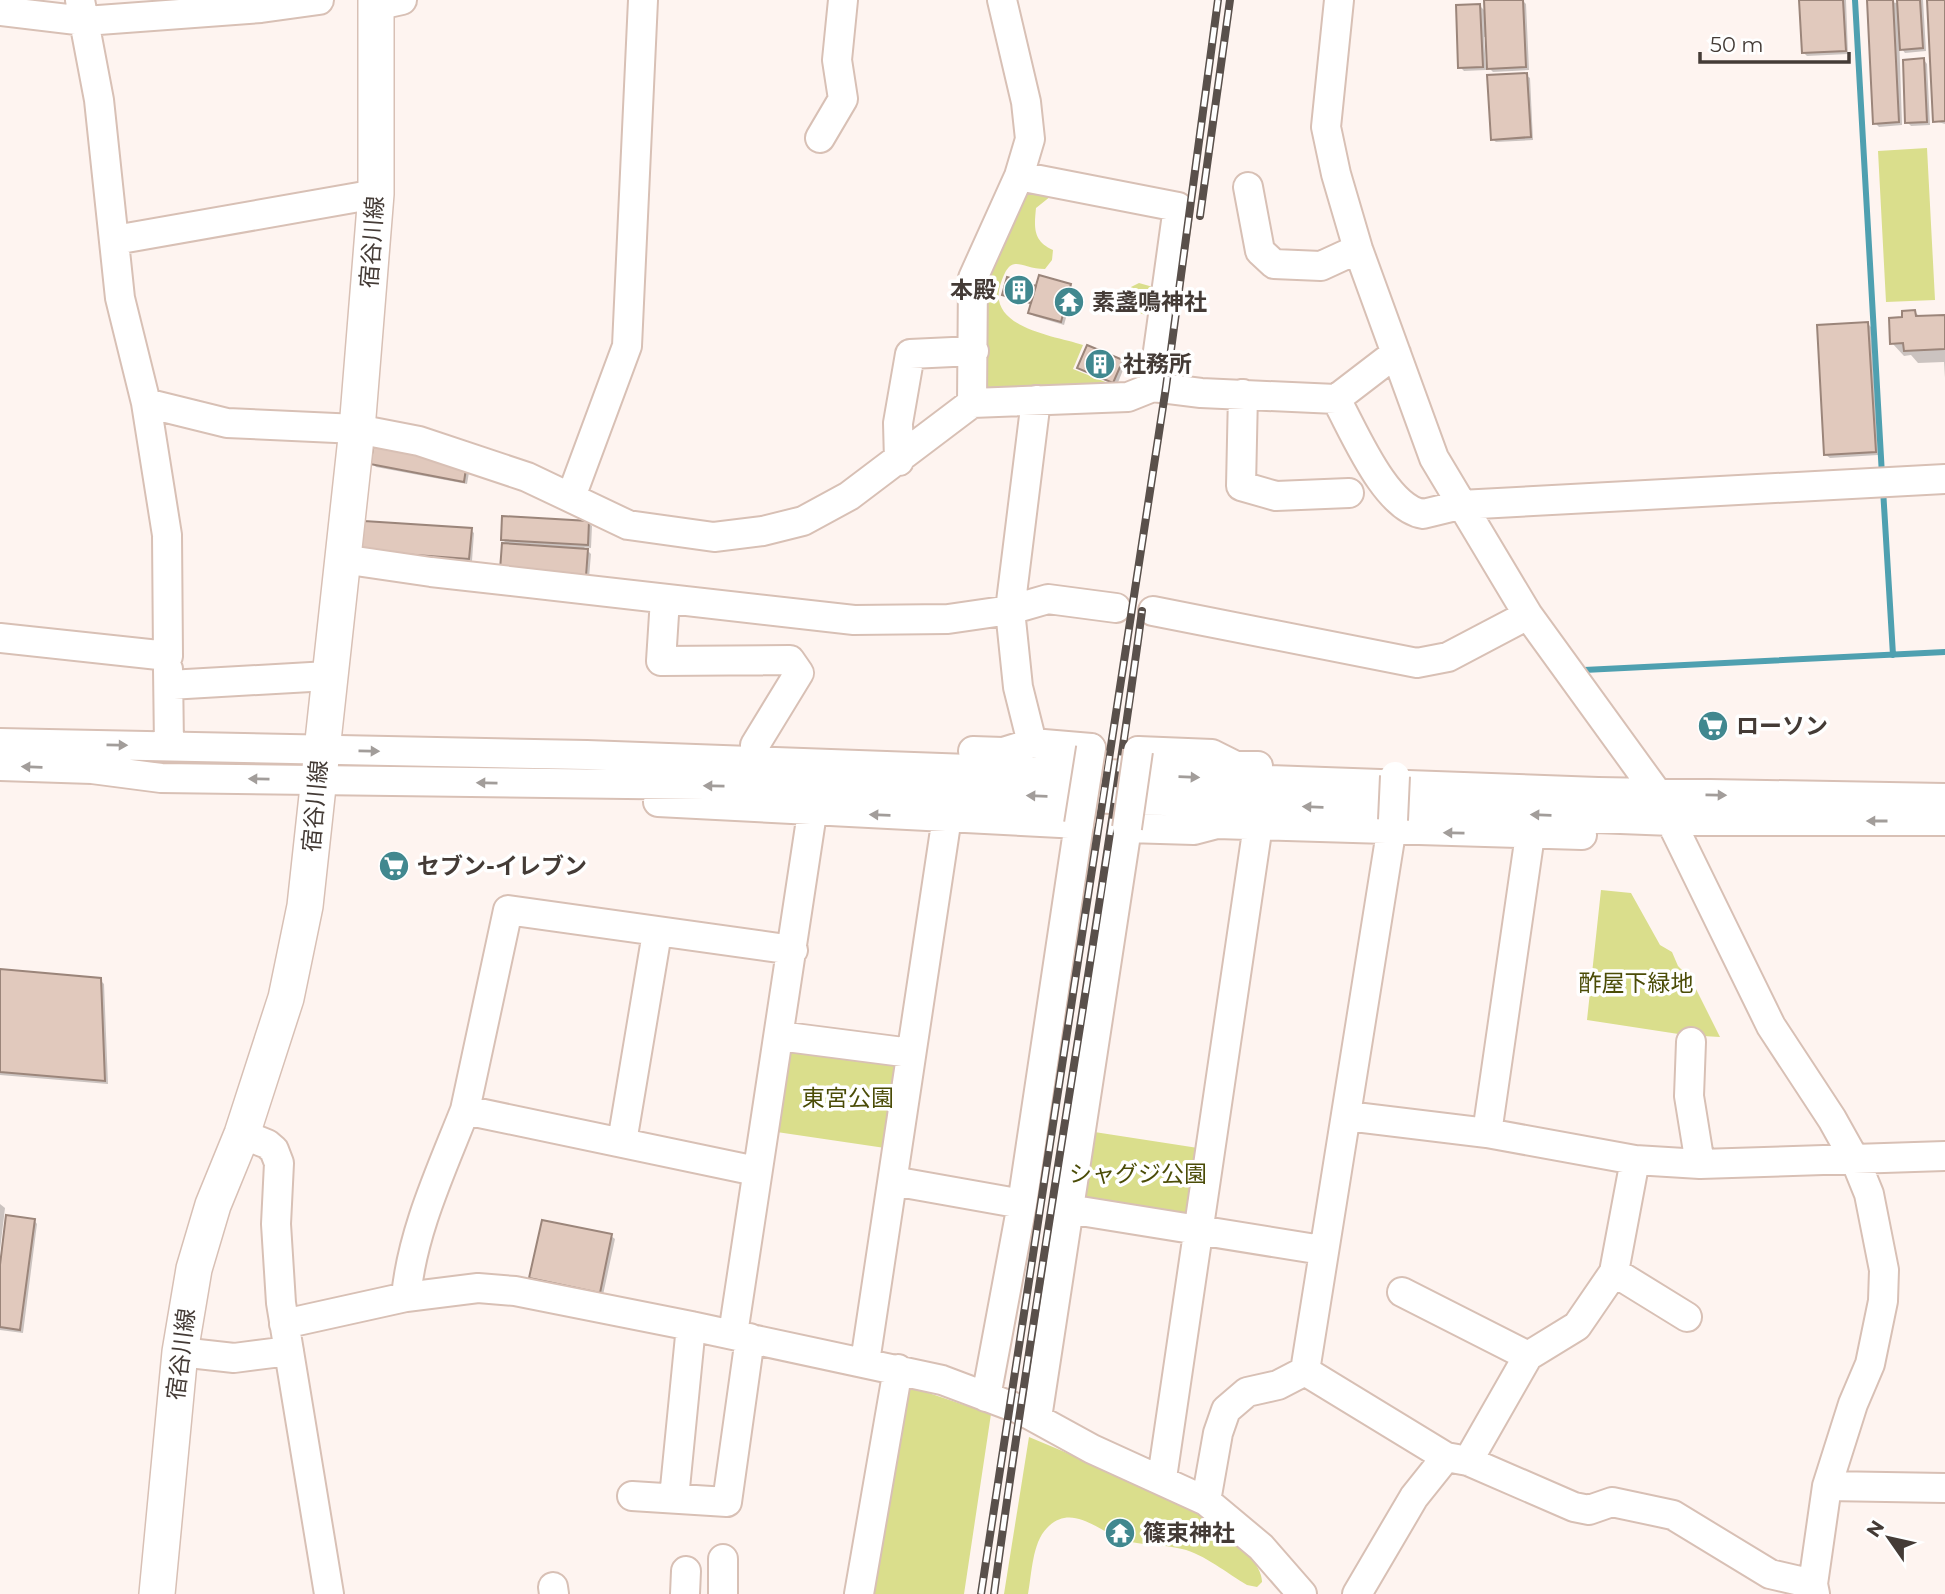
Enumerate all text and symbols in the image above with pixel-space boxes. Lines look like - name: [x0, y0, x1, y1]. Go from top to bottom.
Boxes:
- scale bar: [1700, 21, 1849, 65]
- text: 50 m: [1710, 32, 1764, 57]
- street label: 宿谷川線: [355, 195, 389, 289]
- building icon: 本殿: [1002, 273, 1036, 307]
- place label: 本殿: [950, 276, 996, 304]
- temple icon: 素盞鳴神社: [1052, 285, 1086, 319]
- place label: 素盞鳴神社: [1092, 288, 1207, 316]
- building icon: 社務所: [1083, 347, 1117, 381]
- place label: 社務所: [1123, 350, 1192, 378]
- supermarket icon: ローソン: [1696, 709, 1730, 743]
- place label: ローソン: [1736, 712, 1828, 740]
- one-way arrow: [106, 740, 128, 751]
- one-way arrow: [358, 746, 380, 757]
- street label: 宿谷川線: [297, 759, 333, 853]
- one-way arrow: [21, 762, 43, 773]
- one-way arrow: [1179, 771, 1201, 782]
- one-way arrow: [248, 773, 270, 785]
- one-way arrow: [476, 777, 498, 788]
- one-way arrow: [703, 780, 725, 791]
- one-way arrow: [1705, 789, 1727, 800]
- one-way arrow: [1026, 791, 1048, 802]
- one-way arrow: [1302, 801, 1324, 812]
- one-way arrow: [869, 809, 891, 821]
- one-way arrow: [1529, 810, 1551, 821]
- one-way arrow: [1866, 815, 1888, 827]
- one-way arrow: [1442, 827, 1464, 839]
- supermarket icon: セブン-イレブン: [377, 849, 411, 883]
- place label: セブン-イレブン: [417, 852, 587, 880]
- park label: 酢屋下緑地: [1579, 969, 1694, 997]
- park label: 東宮公園: [802, 1084, 894, 1112]
- park label: シャグジ公園: [1069, 1160, 1207, 1188]
- street label: 宿谷川線: [161, 1307, 201, 1401]
- north arrow: [1854, 1503, 1924, 1573]
- temple icon: 篠束神社: [1103, 1516, 1137, 1550]
- text: N: [1861, 1516, 1889, 1542]
- place label: 篠束神社: [1143, 1519, 1235, 1547]

